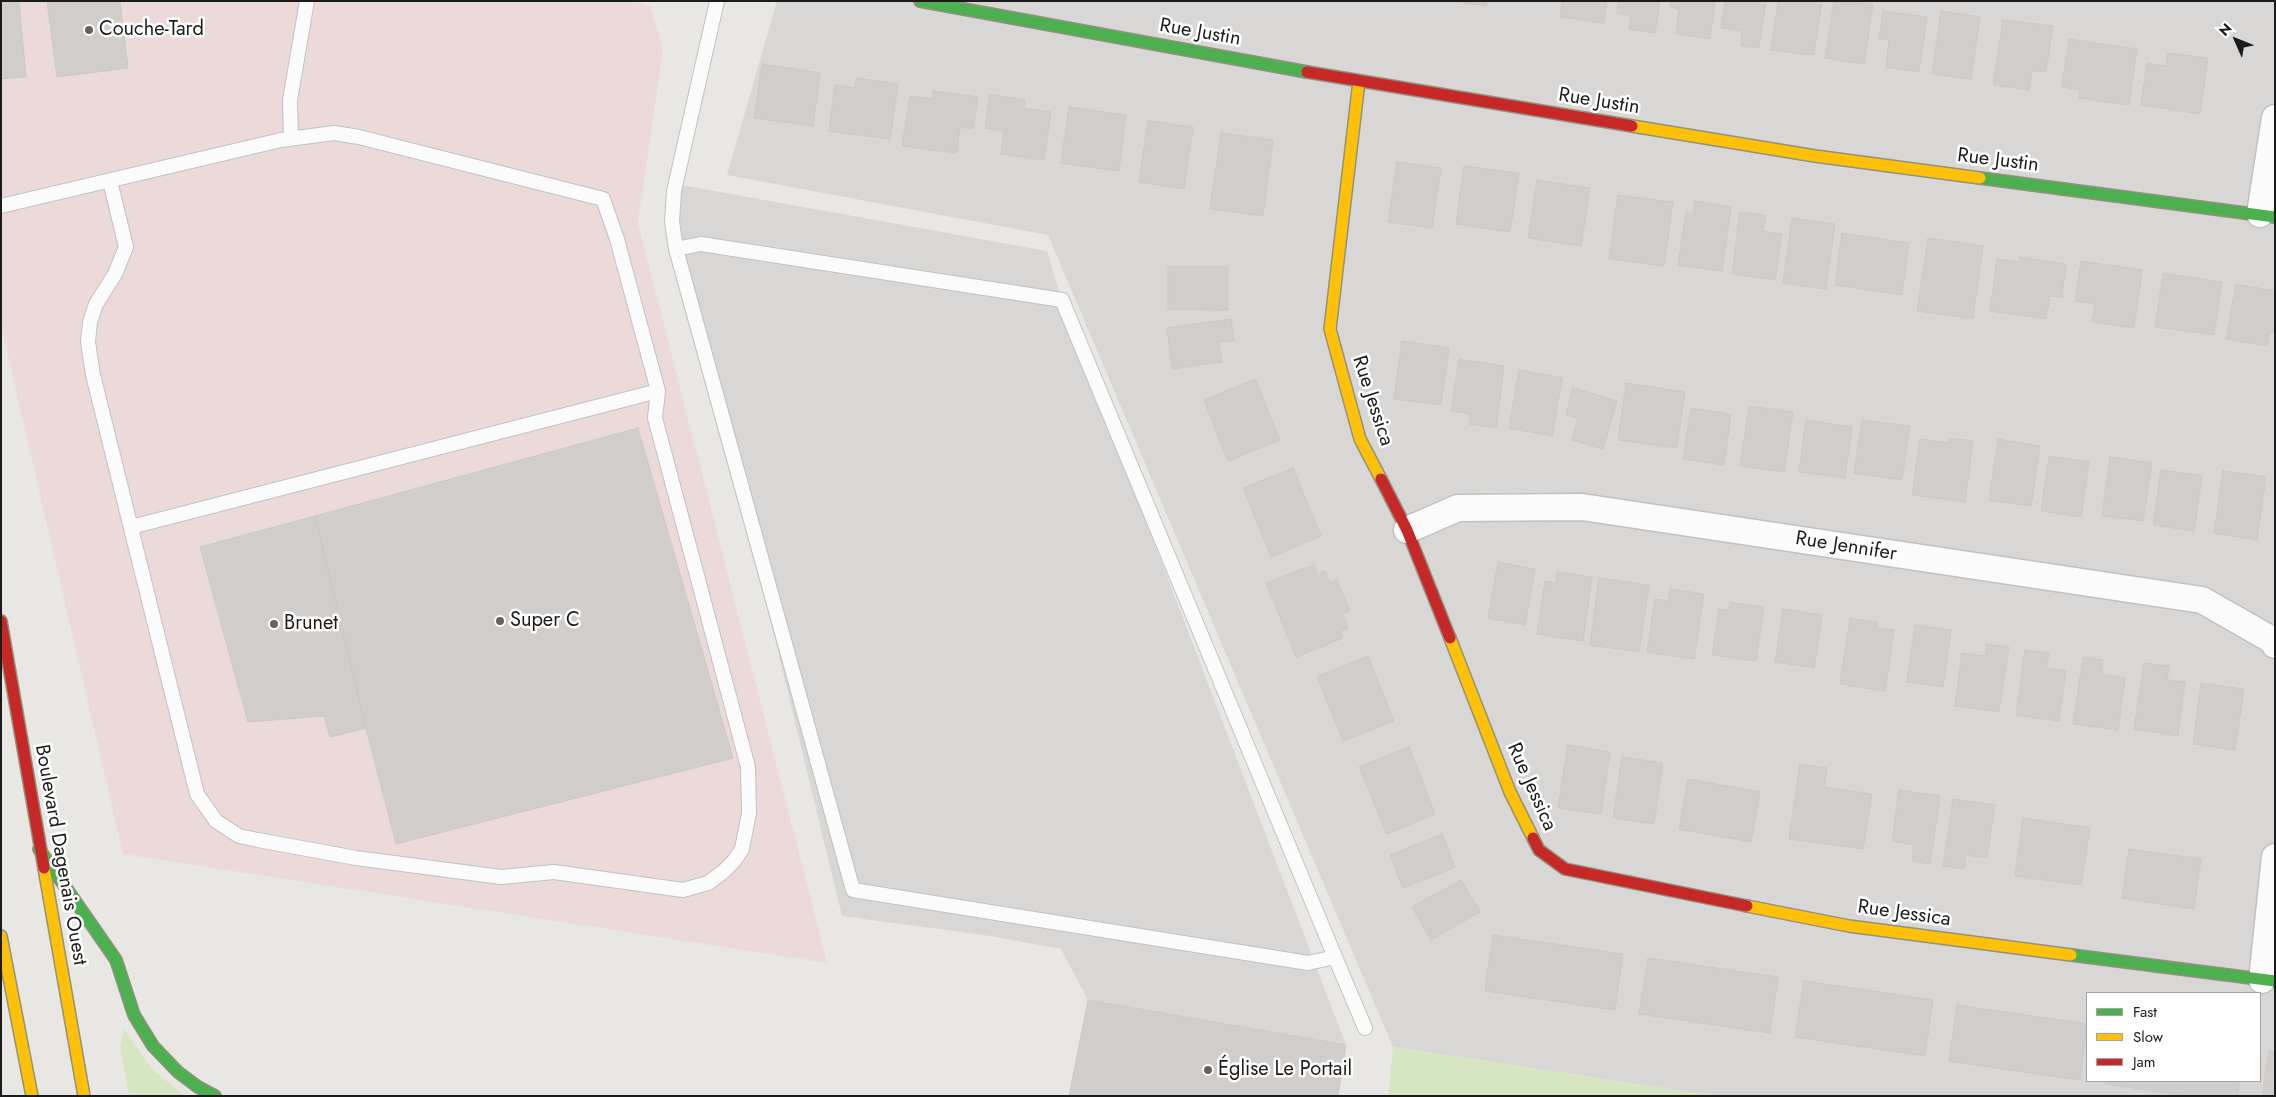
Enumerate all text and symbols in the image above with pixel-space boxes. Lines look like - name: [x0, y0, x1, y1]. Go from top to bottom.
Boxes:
- street label: Rue Justin: [1158, 14, 1242, 52]
- north arrow: [2211, 15, 2261, 65]
- place label: Couche-Tard: [99, 18, 204, 42]
- text: N: [2214, 19, 2236, 41]
- marker: Couche-Tard: [83, 24, 95, 36]
- street label: Rue Justin: [1557, 84, 1641, 120]
- street label: Rue Justin: [1956, 144, 2040, 178]
- street label: Rue Jessica: [1346, 353, 1398, 449]
- street label: Rue Jennifer: [1794, 527, 1898, 567]
- place label: Super C: [510, 609, 580, 633]
- place label: Brunet: [284, 612, 338, 636]
- marker: Super C: [494, 615, 506, 627]
- marker: Brunet: [268, 618, 280, 630]
- street label: Rue Jessica: [1501, 739, 1561, 835]
- street label: Boulevard Dagenais Ouest: [29, 743, 91, 967]
- street label: Rue Jessica: [1856, 896, 1952, 932]
- legend: [2086, 992, 2261, 1082]
- text: Fast: [2133, 1001, 2157, 1023]
- text: Slow: [2133, 1026, 2163, 1048]
- text: Jam: [2133, 1051, 2156, 1073]
- place label: Église Le Portail: [1218, 1058, 1352, 1082]
- marker: Église Le Portail: [1202, 1064, 1214, 1076]

